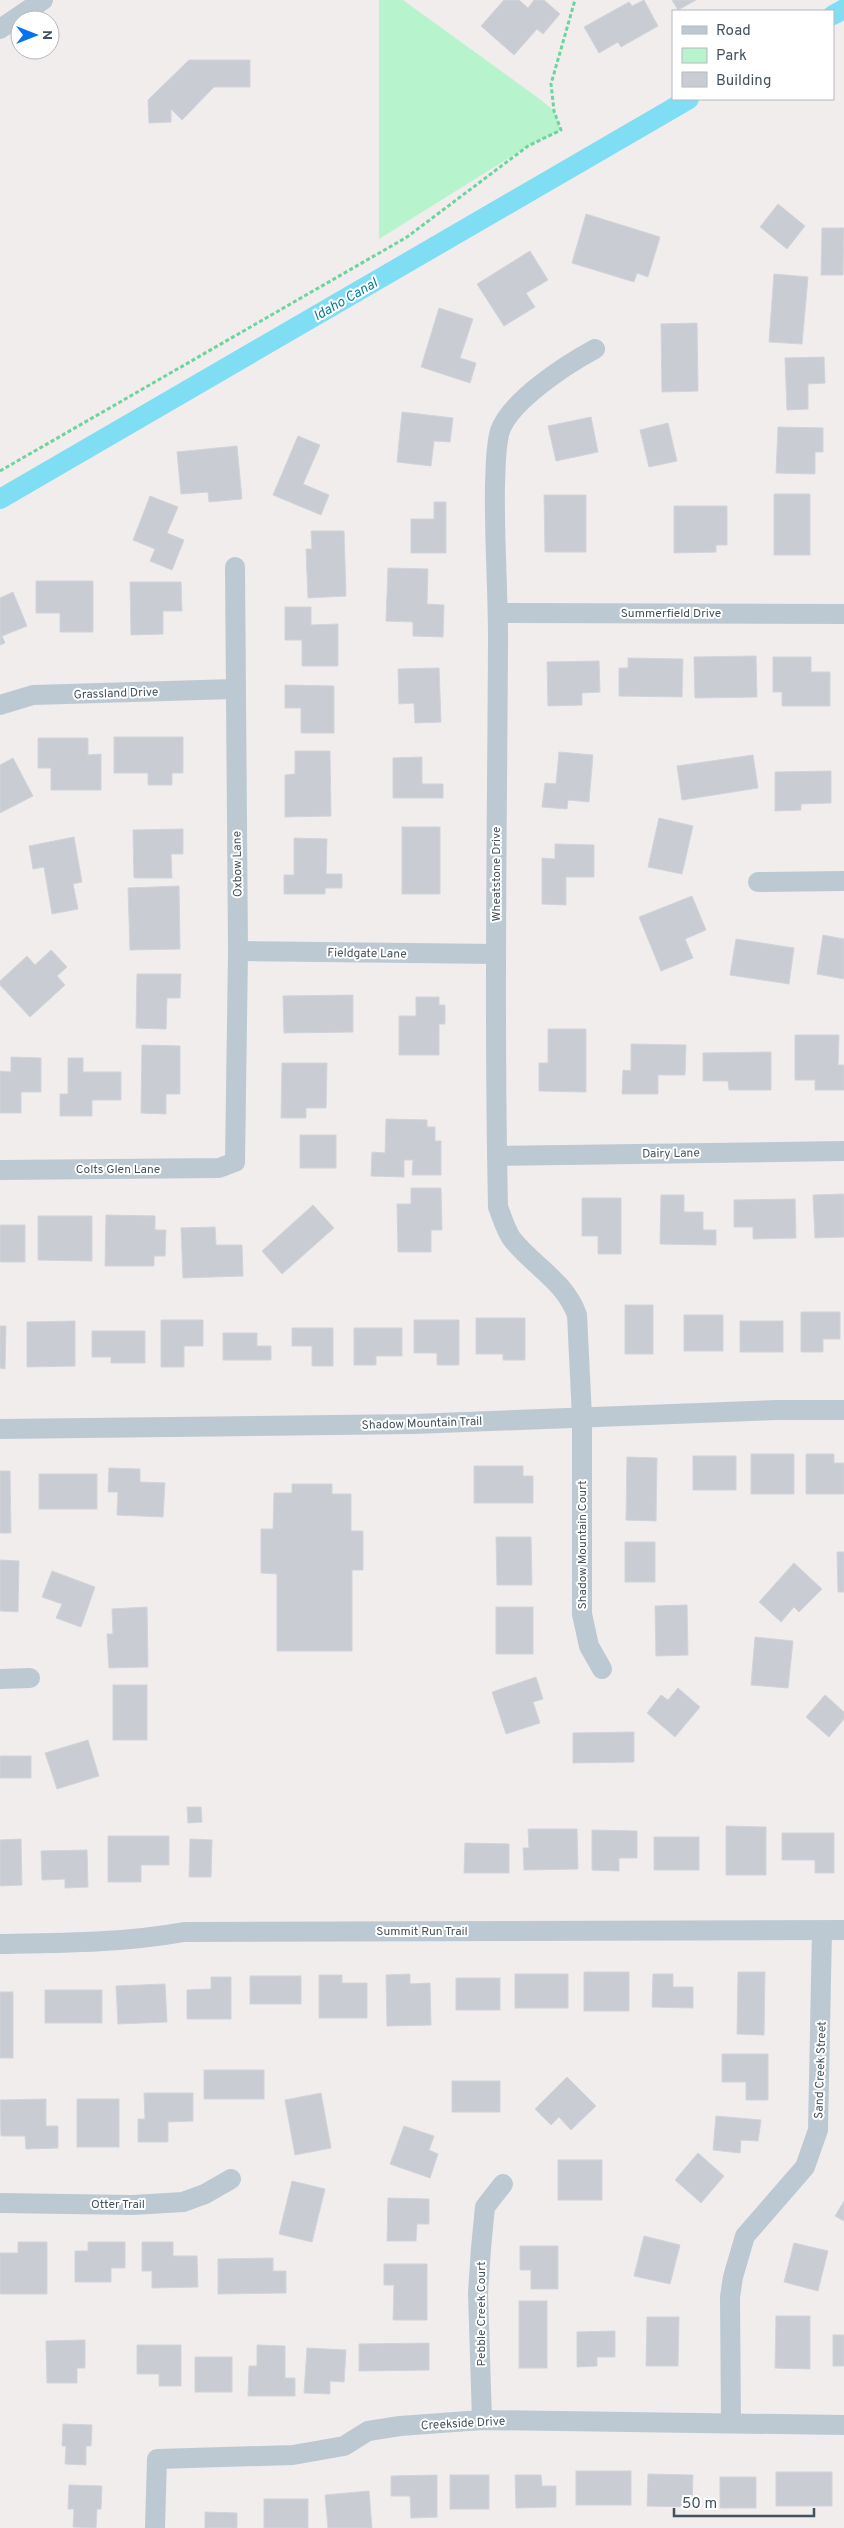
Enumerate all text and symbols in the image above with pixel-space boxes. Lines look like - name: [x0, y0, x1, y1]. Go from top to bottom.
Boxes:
- north arrow: [10, 10, 60, 60]
- legend: [672, 10, 834, 100]
- text: Road: [716, 22, 751, 41]
- text: N: [38, 30, 55, 40]
- text: Park: [716, 47, 747, 66]
- text: Building: [716, 72, 771, 91]
- water label: Idaho Canal: [311, 274, 382, 325]
- street label: Summerfield Drive: [621, 606, 721, 622]
- street label: Grassland Drive: [73, 685, 159, 703]
- street label: Wheatstone Drive: [489, 826, 505, 922]
- street label: Oxbow Lane: [229, 831, 247, 897]
- street label: Fieldgate Lane: [327, 945, 407, 963]
- street label: Dairy Lane: [642, 1145, 700, 1163]
- street label: Colts Glen Lane: [76, 1162, 160, 1178]
- street label: Shadow Mountain Trail: [361, 1414, 483, 1434]
- street label: Shadow Mountain Court: [575, 1480, 591, 1610]
- street label: Summit Run Trail: [376, 1924, 468, 1940]
- street label: Sand Creek Street: [811, 2021, 831, 2119]
- street label: Otter Trail: [91, 2197, 145, 2213]
- street label: Pebble Creek Court: [474, 2261, 490, 2367]
- street label: Creekside Drive: [420, 2414, 506, 2434]
- scale bar: [674, 2486, 814, 2518]
- text: 50 m: [682, 2495, 717, 2514]

